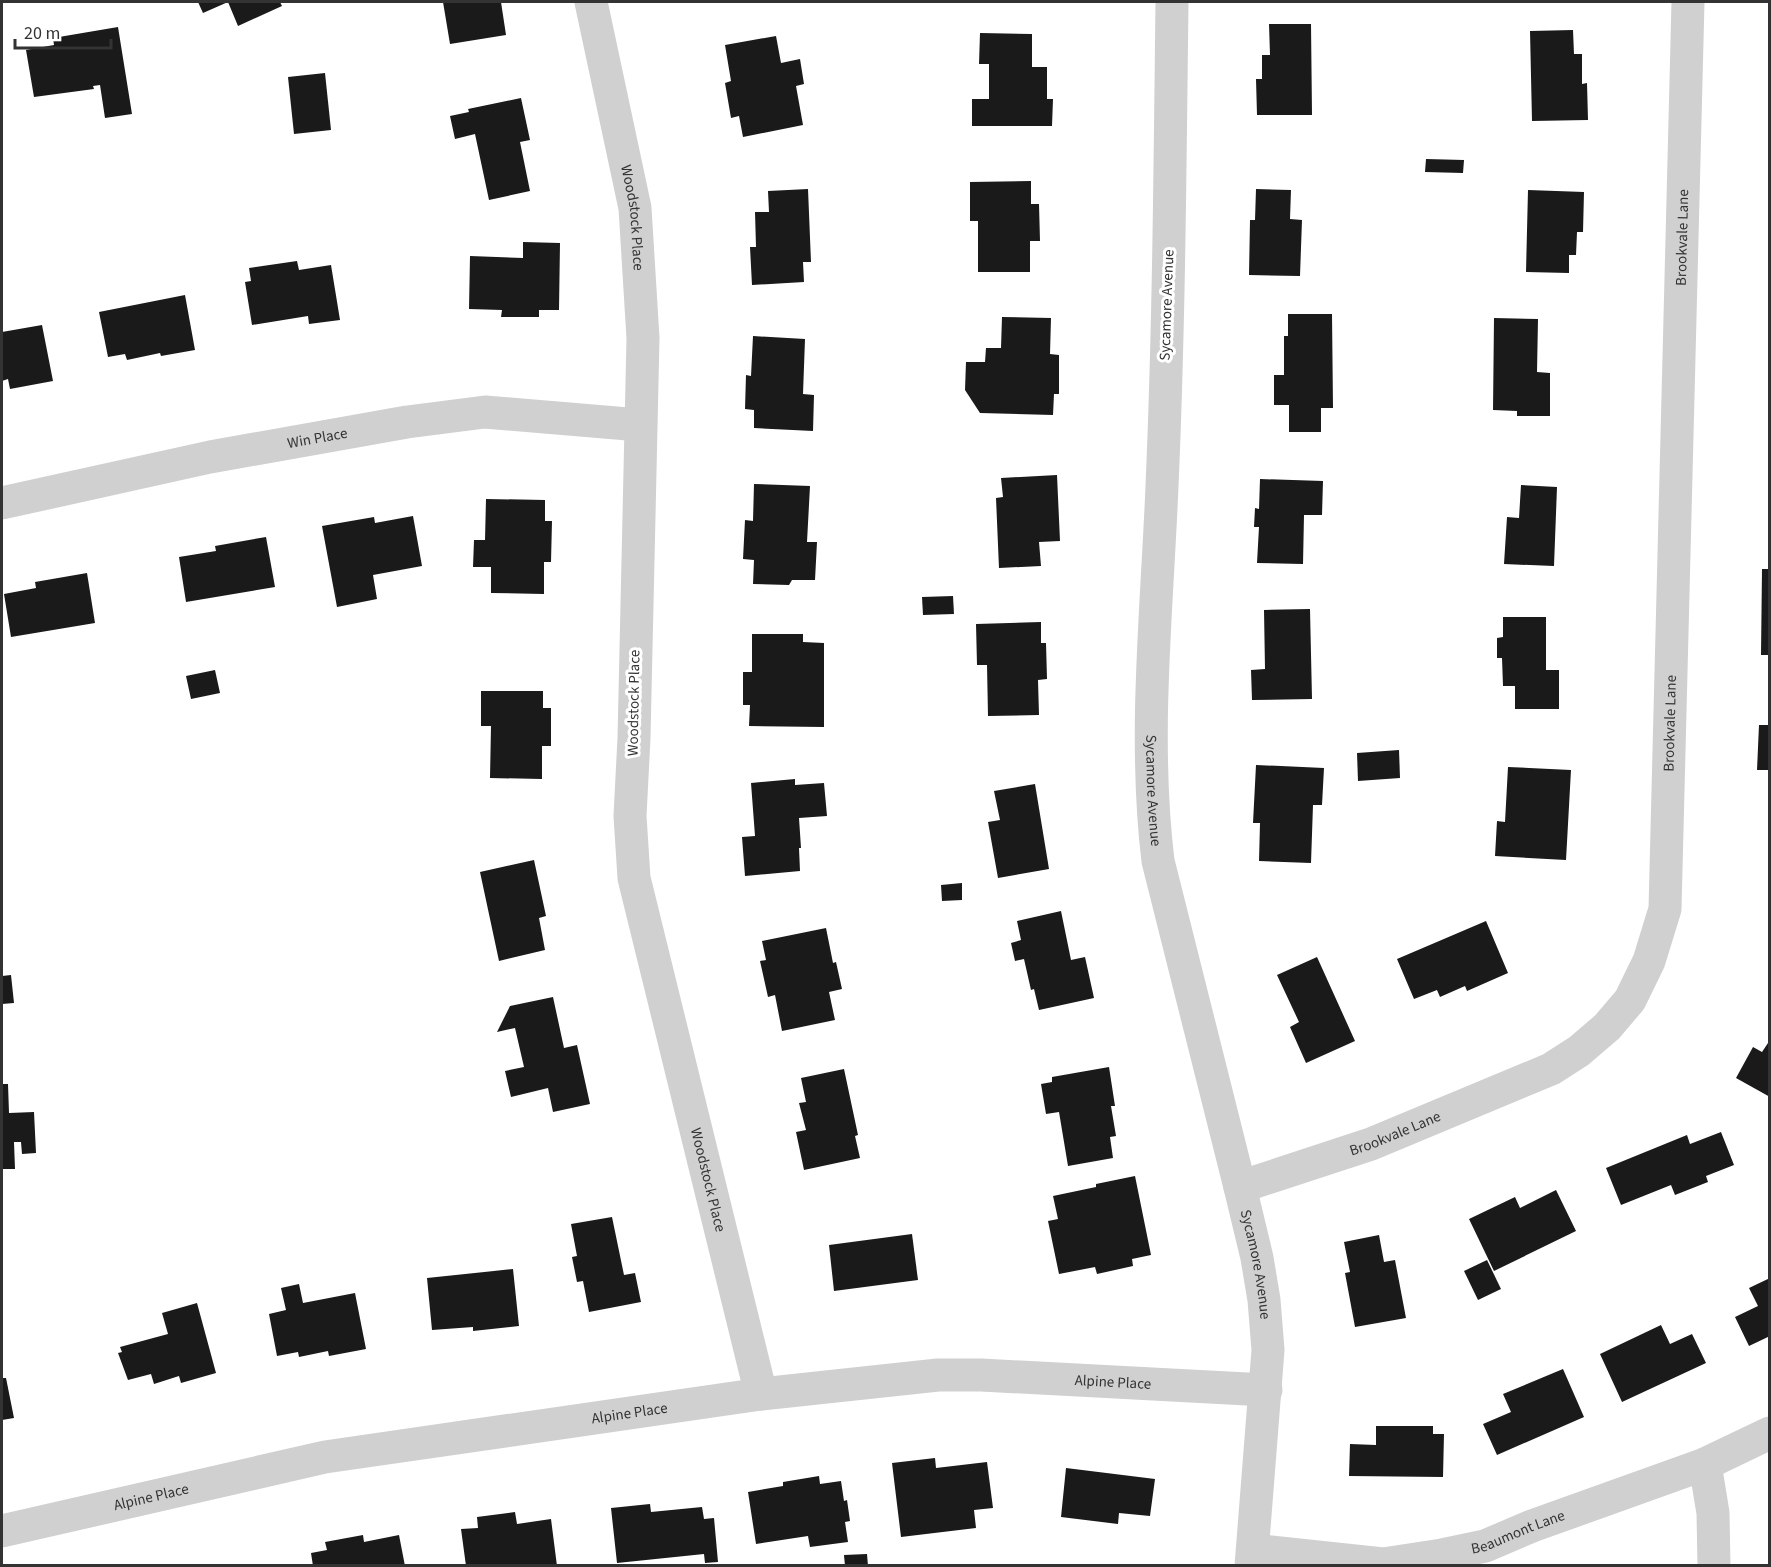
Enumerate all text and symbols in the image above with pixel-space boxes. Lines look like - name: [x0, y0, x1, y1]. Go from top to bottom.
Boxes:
- scale bar: [15, 12, 111, 50]
- text: 20 m: [24, 21, 60, 46]
- street label: Woodstock Place: [616, 163, 649, 271]
- street label: Brookvale Lane: [1670, 189, 1694, 286]
- street label: Sycamore Avenue: [1155, 249, 1179, 361]
- street label: Win Place: [286, 422, 349, 454]
- street label: Woodstock Place: [623, 650, 645, 756]
- street label: Brookvale Lane: [1658, 675, 1681, 772]
- street label: Sycamore Avenue: [1141, 735, 1167, 847]
- street label: Brookvale Lane: [1347, 1106, 1444, 1161]
- street label: Woodstock Place: [685, 1126, 731, 1234]
- street label: Sycamore Avenue: [1235, 1207, 1276, 1320]
- street label: Alpine Place: [1074, 1369, 1152, 1394]
- street label: Alpine Place: [590, 1397, 669, 1429]
- street label: Alpine Place: [111, 1478, 191, 1516]
- street label: Beaumont Lane: [1469, 1505, 1568, 1559]

